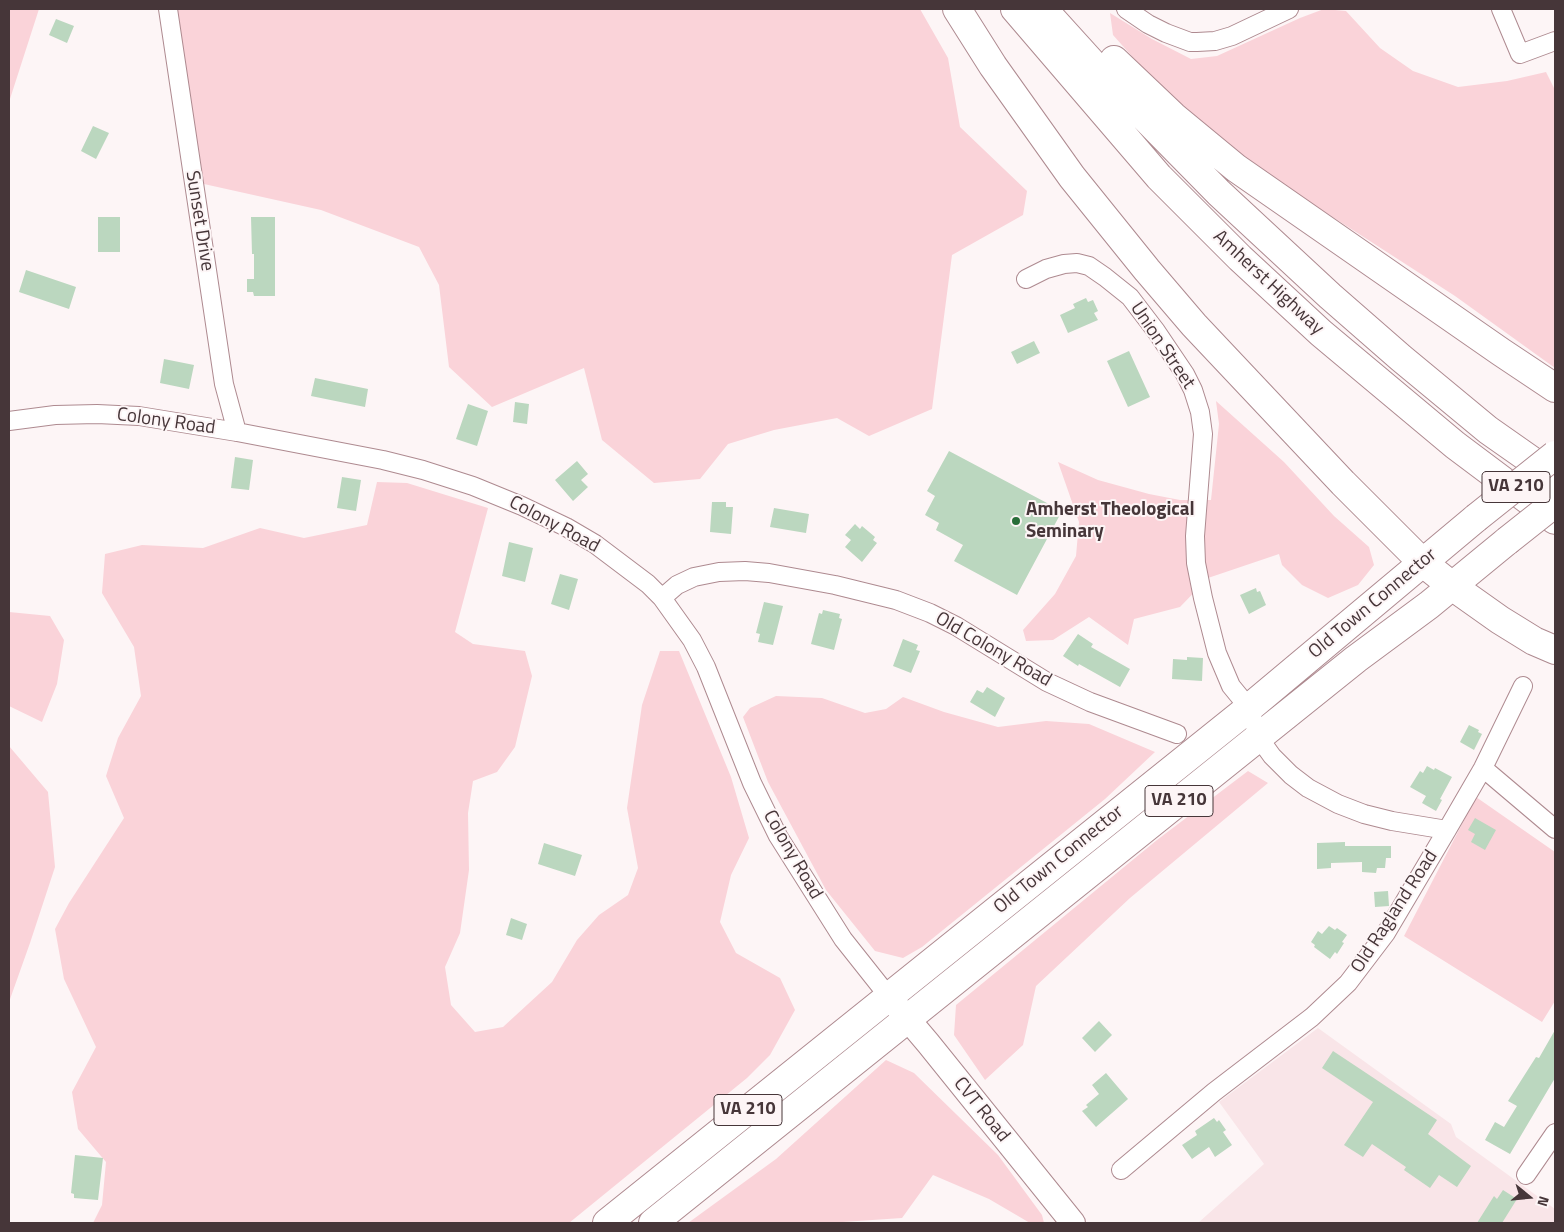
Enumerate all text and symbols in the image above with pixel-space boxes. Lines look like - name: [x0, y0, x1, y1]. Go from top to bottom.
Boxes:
- street label: Sunset Drive: [180, 169, 218, 273]
- street label: Amherst Highway: [1208, 226, 1328, 340]
- street label: Union Street: [1125, 298, 1199, 394]
- street label: Colony Road: [115, 404, 217, 440]
- road number: VA 210: [1482, 472, 1550, 502]
- street label: Colony Road: [505, 492, 603, 558]
- place label: Amherst Theological Seminary: [1026, 499, 1195, 543]
- marker: Amherst Theological Seminary: [1010, 515, 1022, 527]
- street label: Old Town Connector: [1304, 544, 1442, 664]
- street label: Old Colony Road: [931, 608, 1055, 692]
- road number: VA 210: [1145, 786, 1213, 816]
- street label: Old Town Connector: [990, 801, 1128, 919]
- street label: Colony Road: [757, 806, 827, 904]
- street label: Old Ragland Road: [1347, 846, 1443, 978]
- street label: CVT Road: [948, 1073, 1014, 1147]
- road number: VA 210: [714, 1094, 782, 1126]
- north arrow: [1504, 1172, 1554, 1222]
- text: N: [1532, 1194, 1555, 1209]

